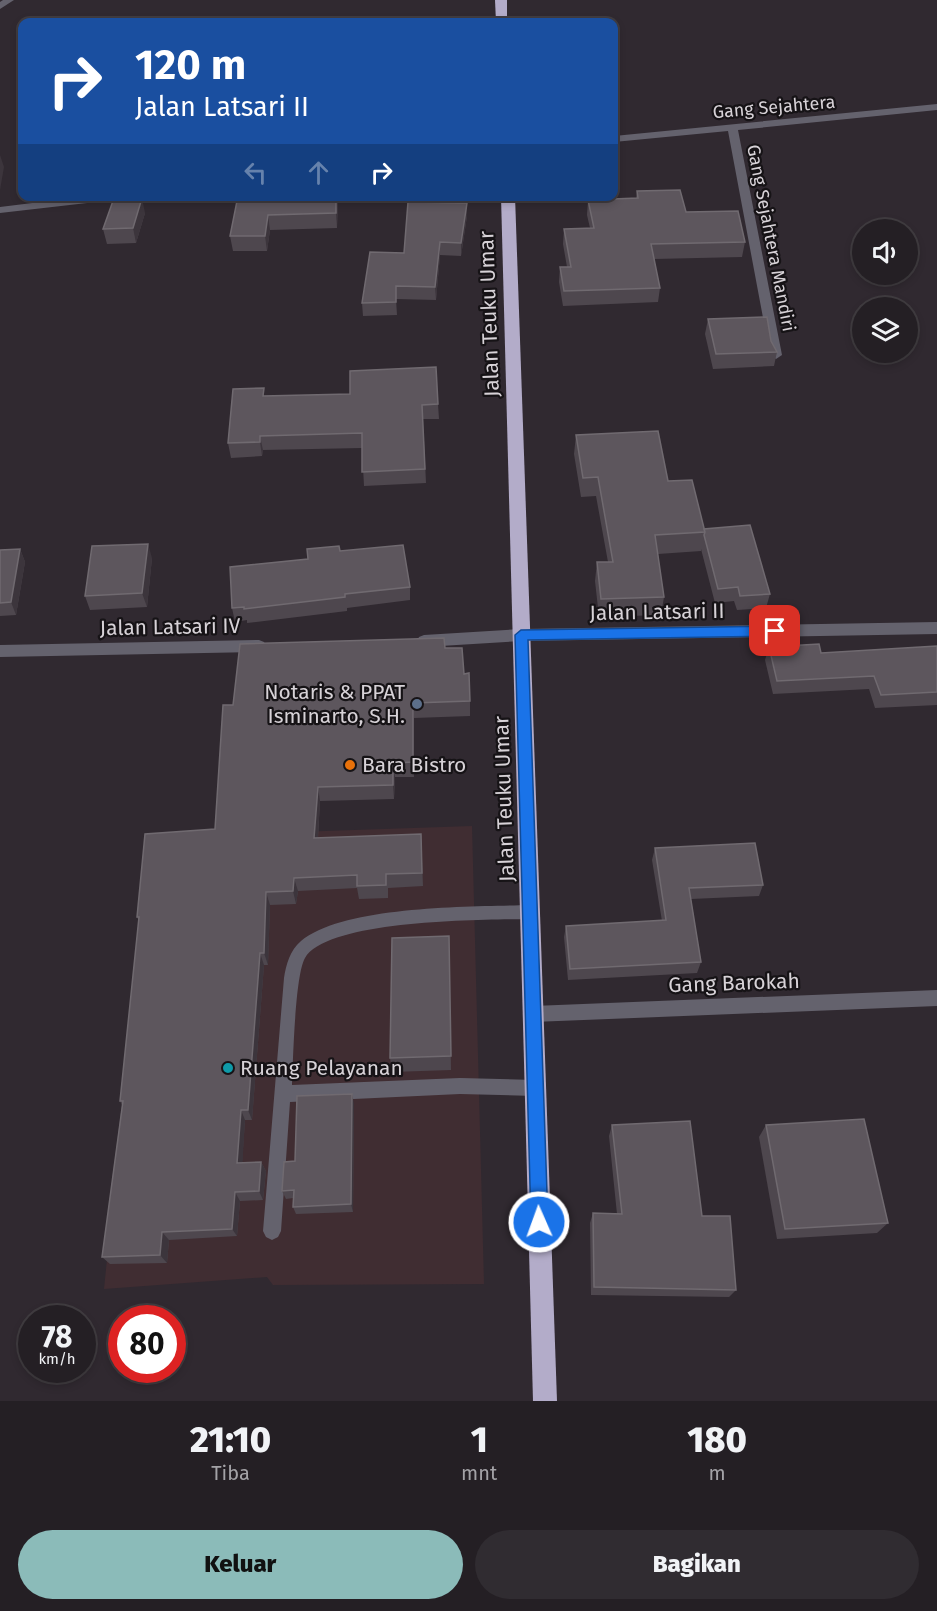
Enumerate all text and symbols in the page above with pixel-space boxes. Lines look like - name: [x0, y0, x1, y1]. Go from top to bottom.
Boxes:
- text: 120 m: [135, 40, 246, 90]
- icon: right: [36, 42, 114, 120]
- text: Jalan Latsari II: [135, 91, 309, 123]
- street label: Gang Sejahtera: [712, 91, 836, 123]
- street label: Gang Sejahtera Mandiri: [742, 143, 800, 333]
- icon: left: [239, 156, 272, 189]
- icon: ahead: [302, 156, 335, 189]
- icon: right: [365, 156, 398, 189]
- map controls: [852, 219, 918, 363]
- button: sound: [852, 219, 918, 285]
- street label: Jalan Teuku Umar: [473, 231, 505, 397]
- button: layers: [852, 297, 918, 363]
- street label: Jalan Latsari II: [589, 598, 725, 626]
- pin: [749, 605, 800, 656]
- street label: Jalan Latsari IV: [99, 613, 241, 641]
- icon: arrive: [758, 614, 791, 647]
- place label: Notaris & PPAT Isminarto, S.H.: [264, 679, 405, 729]
- marker: Notaris & PPAT Isminarto, S.H.: [410, 697, 424, 711]
- street label: Jalan Teuku Umar: [488, 716, 520, 882]
- place label: Bara Bistro: [362, 752, 466, 778]
- marker: Bara Bistro: [343, 758, 357, 772]
- street label: Gang Barokah: [668, 968, 800, 998]
- place label: Ruang Pelayanan: [240, 1055, 403, 1081]
- marker: Ruang Pelayanan: [221, 1061, 235, 1075]
- position arrow: [507, 1190, 571, 1254]
- speed limit sign: 80: [108, 1305, 186, 1383]
- text: 78: [42, 1319, 72, 1355]
- text: km/h: [38, 1350, 76, 1368]
- text: 21:10: [190, 1418, 271, 1462]
- text: 1: [471, 1418, 488, 1462]
- text: 180: [687, 1418, 747, 1462]
- text: Tiba: [211, 1461, 250, 1485]
- text: mnt: [461, 1461, 497, 1485]
- text: m: [709, 1461, 726, 1485]
- button: Keluar: [18, 1530, 463, 1599]
- button: Bagikan: [475, 1530, 919, 1599]

